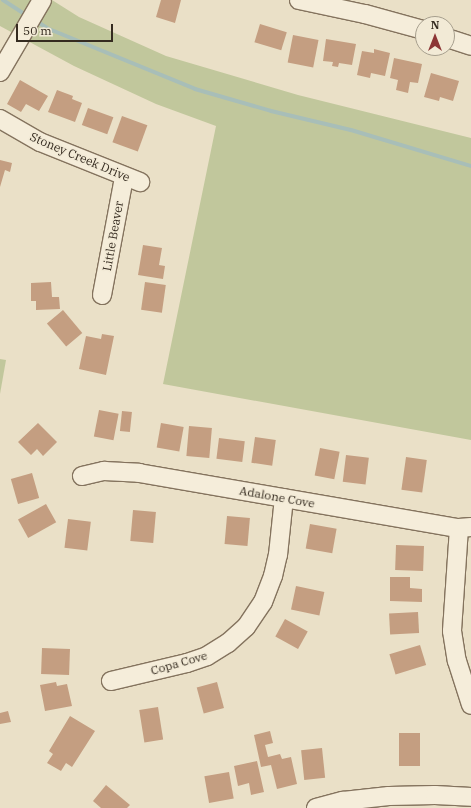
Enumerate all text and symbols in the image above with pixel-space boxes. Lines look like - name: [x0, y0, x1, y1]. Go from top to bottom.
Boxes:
- scale bar: [18, 16, 115, 42]
- north arrow: [415, 16, 455, 56]
- text: N: [431, 18, 439, 32]
- text: 50 m: [23, 23, 52, 38]
- street label: Stoney Creek Drive: [28, 129, 132, 185]
- street label: Little Beaver: [100, 200, 126, 272]
- street label: Adalone Cove: [238, 483, 316, 511]
- street label: Copa Cove: [149, 648, 209, 678]

